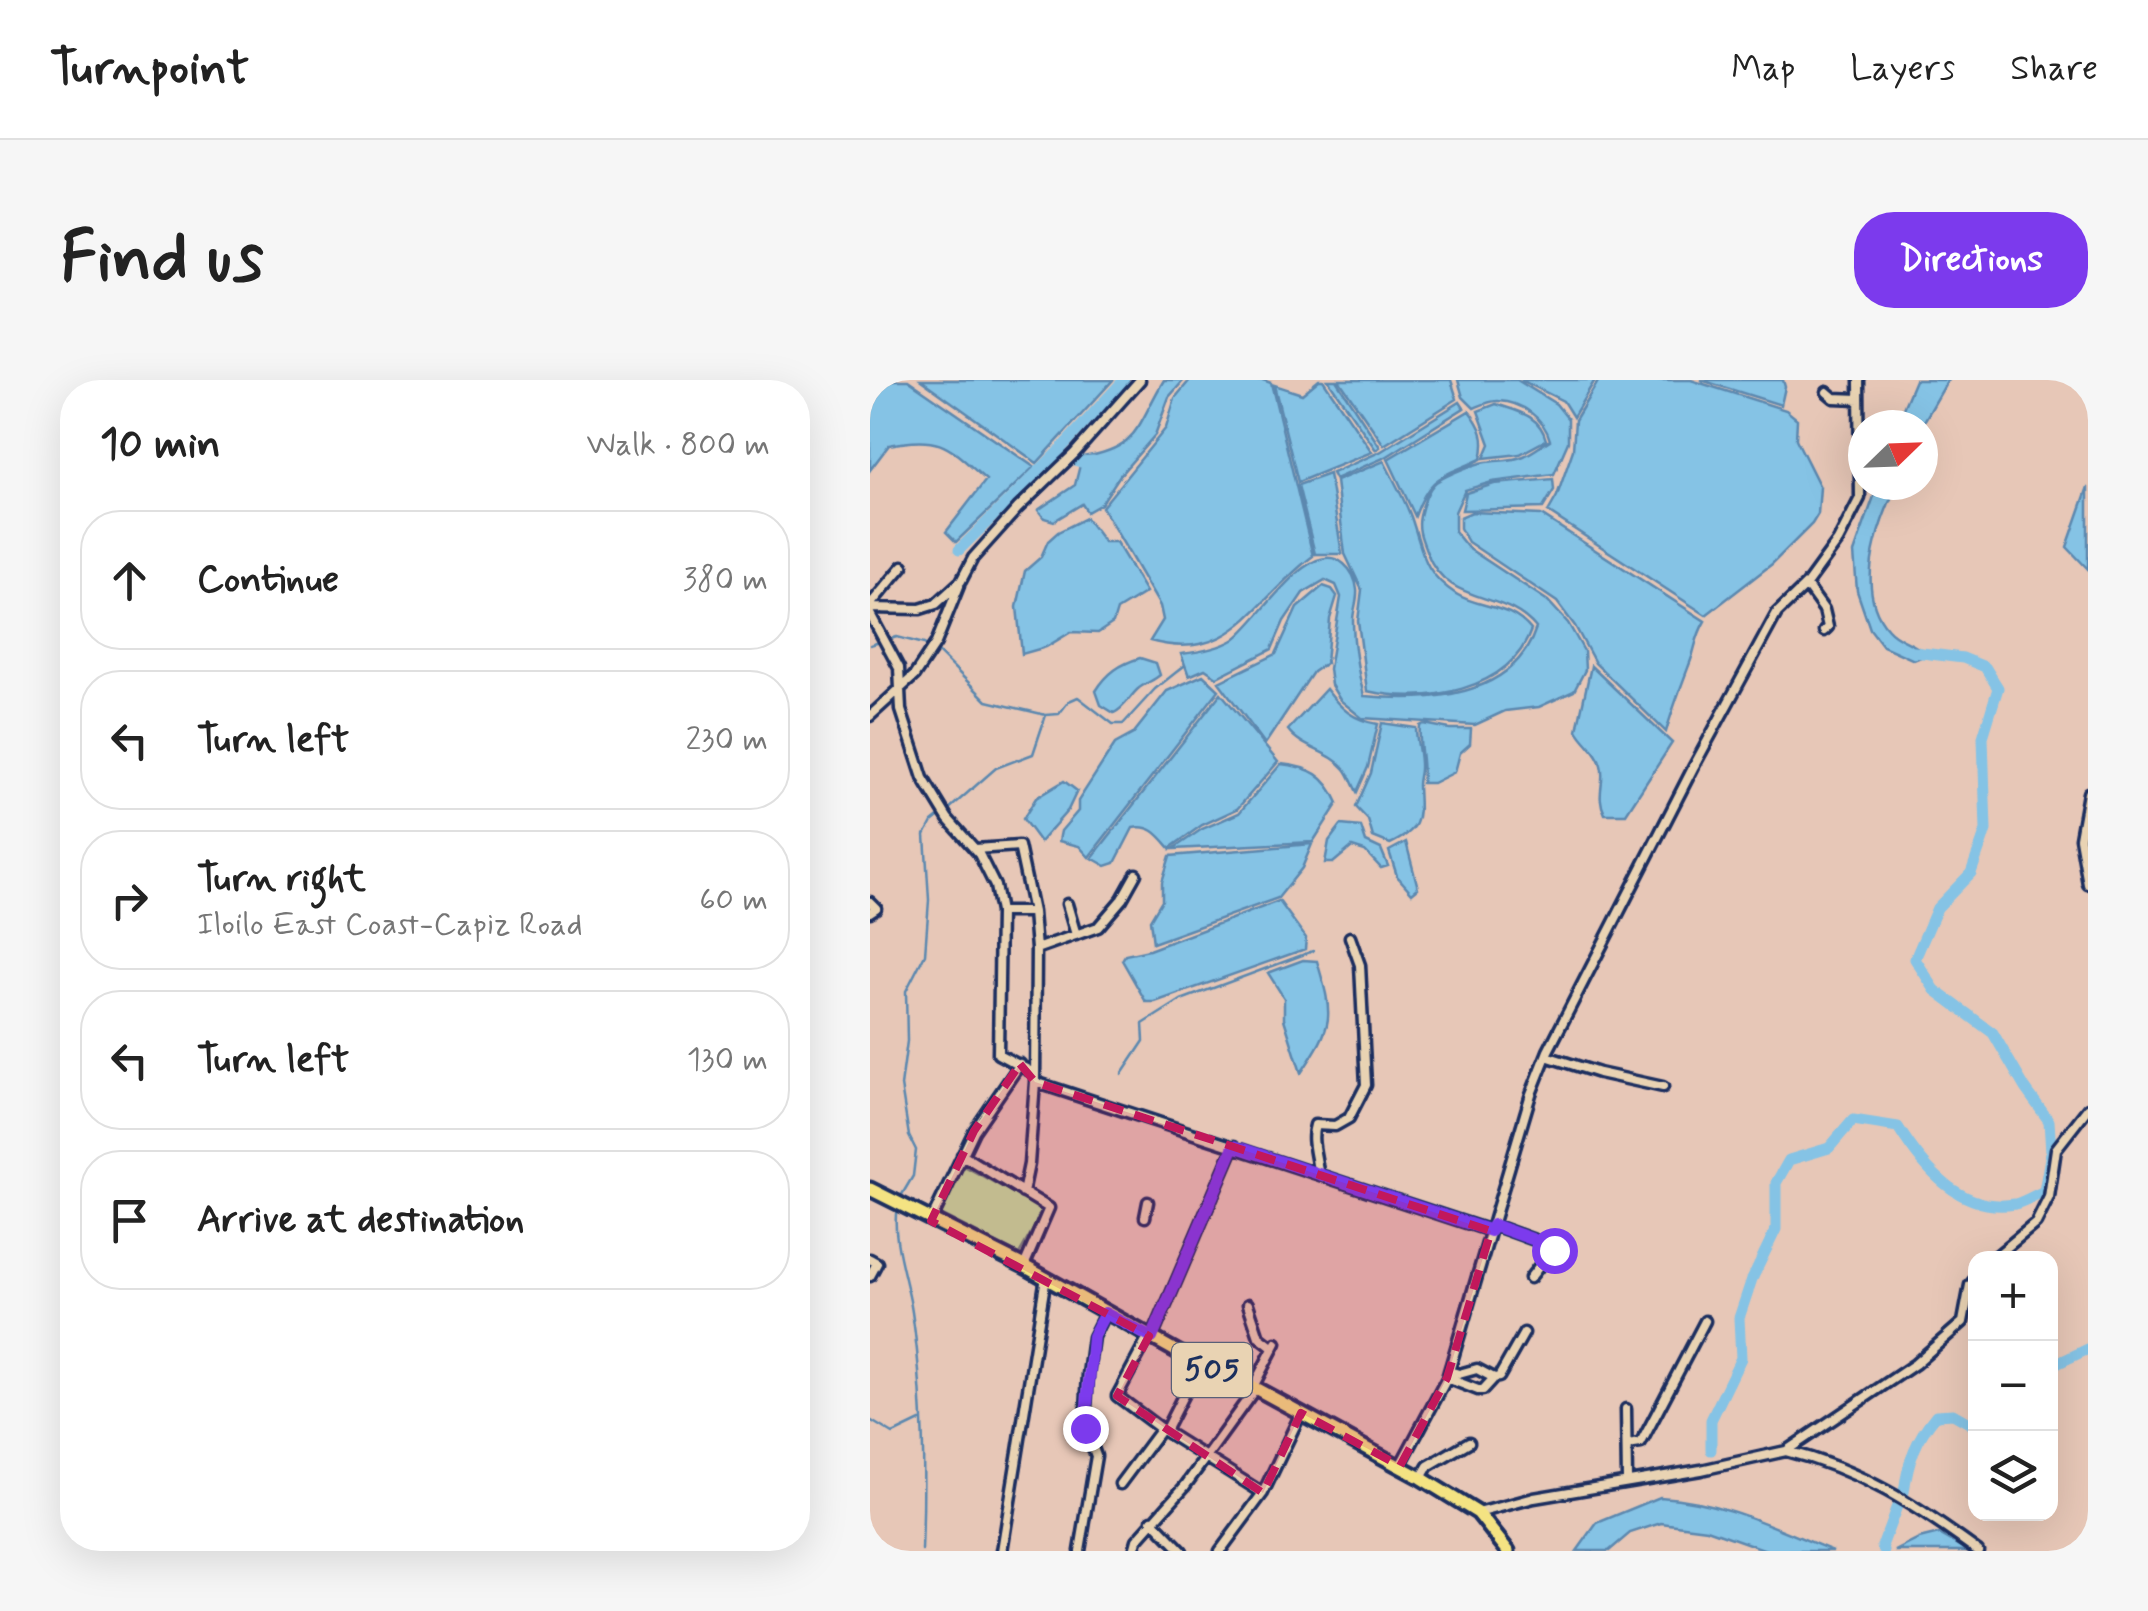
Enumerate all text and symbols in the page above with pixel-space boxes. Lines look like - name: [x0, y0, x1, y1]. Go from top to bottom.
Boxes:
- text: Turnpoint: [50, 38, 249, 101]
- text: Map: [1731, 46, 1795, 92]
- text: Layers: [1850, 46, 1955, 92]
- text: Share: [2010, 46, 2098, 92]
- button: Directions: [1854, 212, 2088, 308]
- text: Find us: [60, 214, 264, 306]
- north arrow: [1848, 410, 1938, 500]
- text: 10 min: [100, 418, 221, 473]
- text: Walk · 800 m: [587, 424, 770, 466]
- icon: ahead: [102, 553, 157, 608]
- text: Continue: [197, 556, 339, 605]
- text: 380 m: [683, 559, 768, 601]
- icon: left: [102, 713, 157, 768]
- text: Turn left: [197, 716, 349, 765]
- text: 230 m: [685, 719, 768, 761]
- text: Turn right: [197, 855, 366, 904]
- icon: right: [102, 873, 157, 928]
- text: 60 m: [699, 879, 768, 921]
- text: Iloilo East Coast-Capiz Road: [197, 904, 583, 946]
- icon: left: [102, 1033, 157, 1088]
- text: Turn left: [197, 1036, 349, 1085]
- text: 130 m: [687, 1039, 768, 1081]
- icon: arrive: [102, 1193, 157, 1248]
- text: Arrive at destination: [197, 1196, 524, 1245]
- route start: [1532, 1228, 1578, 1274]
- map controls: [1968, 1251, 2058, 1521]
- button: +: [1968, 1251, 2058, 1341]
- button: −: [1968, 1341, 2058, 1431]
- road number: 505: [1172, 1343, 1252, 1397]
- route end: [1063, 1406, 1109, 1452]
- button: layers: [1968, 1431, 2058, 1521]

